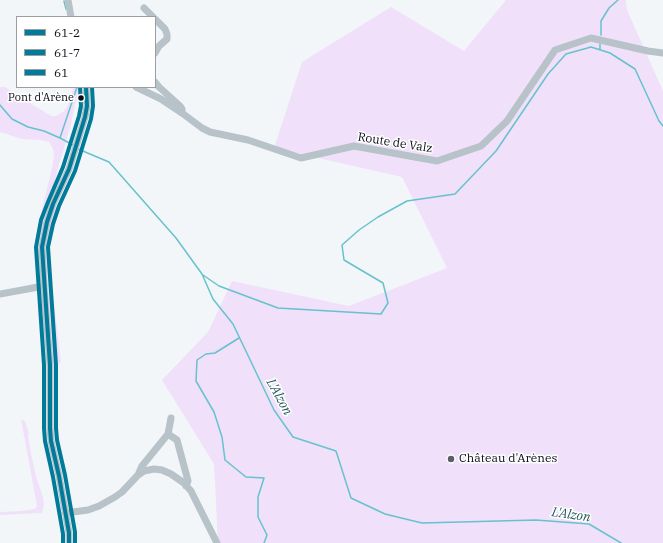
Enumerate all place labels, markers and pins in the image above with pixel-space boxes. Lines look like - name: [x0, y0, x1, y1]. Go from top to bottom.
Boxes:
- place label: Pont d'Arène: [8, 91, 74, 105]
- marker: Pont d'Arène: [76, 93, 86, 103]
- place label: Château d'Arènes: [459, 452, 557, 466]
- marker: Château d'Arènes: [446, 454, 456, 464]

